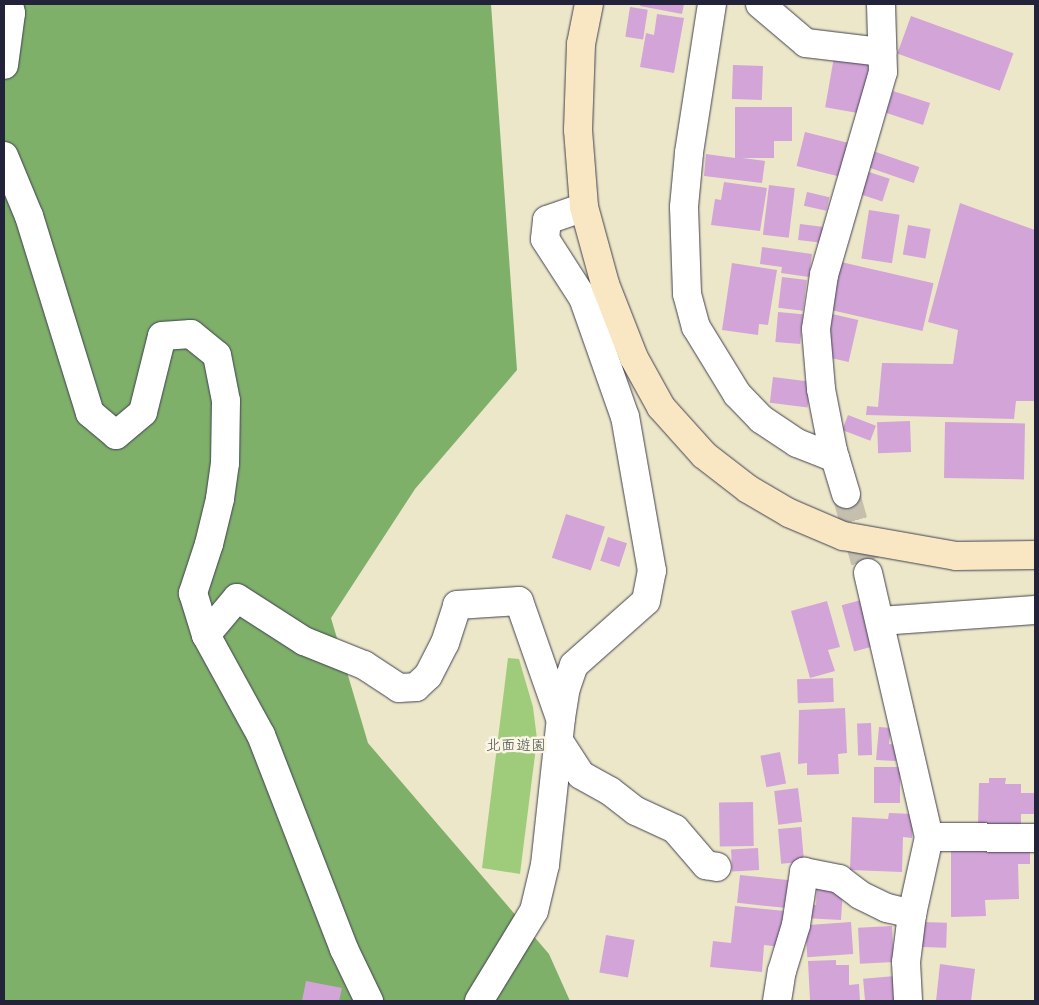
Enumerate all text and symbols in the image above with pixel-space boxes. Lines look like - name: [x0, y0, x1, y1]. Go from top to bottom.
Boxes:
- park label: 北面遊園: [486, 737, 546, 755]

